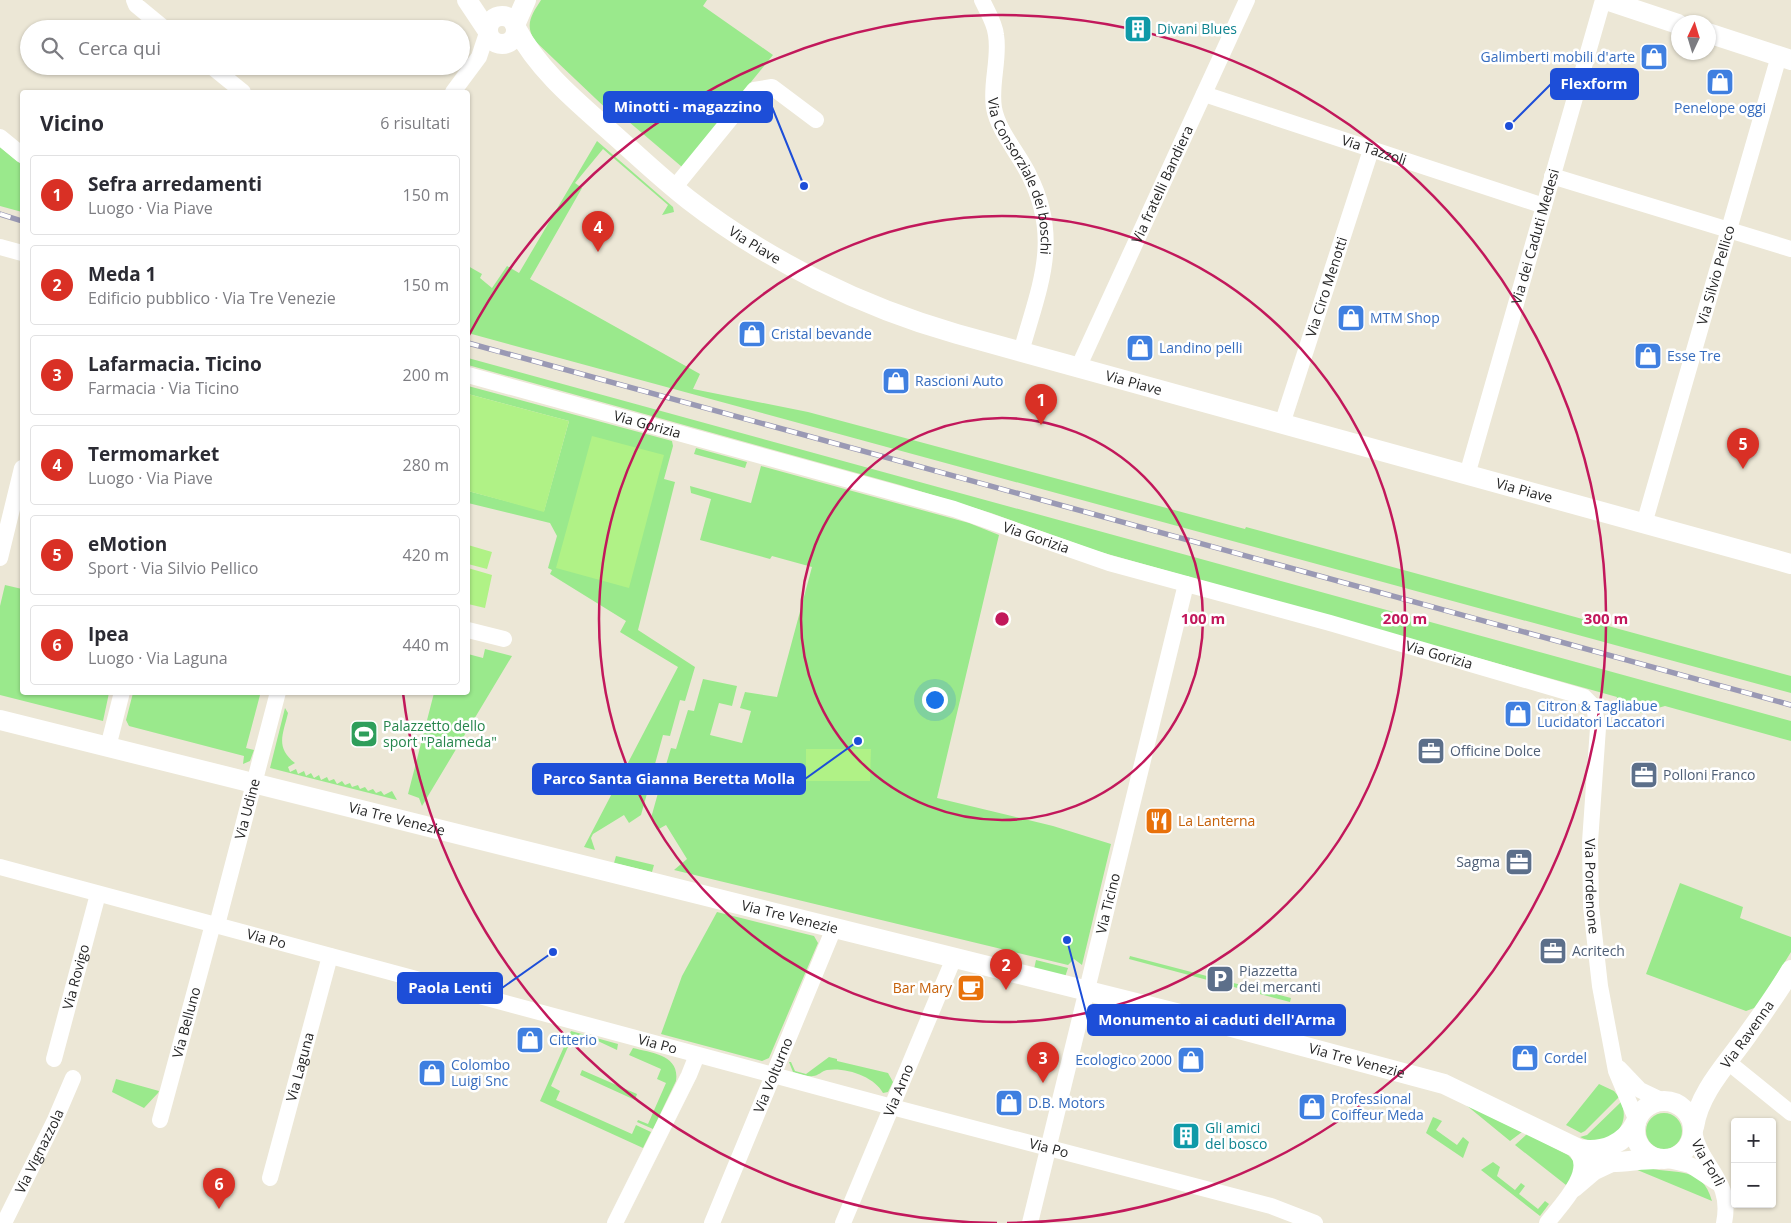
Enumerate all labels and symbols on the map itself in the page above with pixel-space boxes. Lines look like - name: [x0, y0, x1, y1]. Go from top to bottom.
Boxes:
- building icon: Divani Blues: [1123, 14, 1153, 44]
- north arrow: [1671, 15, 1716, 60]
- place label: Divani Blues: [1157, 19, 1237, 38]
- shop icon: Galimberti mobili d'arte: [1639, 42, 1669, 72]
- place label: Galimberti mobili d'arte: [1481, 47, 1635, 66]
- shop icon: Penelope oggi: [1705, 67, 1735, 97]
- callout: Flexform: [1551, 69, 1638, 99]
- text: Flexform: [1561, 73, 1627, 93]
- callout: Minotti - magazzino: [604, 92, 772, 122]
- text: Minotti - magazzino: [614, 96, 762, 116]
- street label: Via Consorziale dei boschi: [984, 97, 1056, 255]
- place label: Penelope oggi: [1674, 98, 1766, 117]
- street label: Via fratelli Bandiera: [1127, 122, 1197, 246]
- street label: Via Tazzoli: [1339, 130, 1409, 169]
- street label: Via dei Caduti Medesi: [1506, 166, 1563, 306]
- pin: 4: [582, 211, 614, 252]
- street label: Via Piave: [725, 221, 785, 268]
- street label: Via Silvio Pellico: [1692, 223, 1739, 327]
- street label: Via Ciro Menotti: [1301, 234, 1351, 340]
- shop icon: MTM Shop: [1336, 303, 1366, 333]
- place label: MTM Shop: [1370, 308, 1440, 327]
- shop icon: Cristal bevande: [737, 319, 767, 349]
- place label: Cristal bevande: [771, 324, 872, 343]
- shop icon: Landino pelli: [1125, 333, 1155, 363]
- place label: Landino pelli: [1159, 338, 1242, 357]
- shop icon: Esse Tre: [1633, 341, 1663, 371]
- place label: Esse Tre: [1667, 346, 1721, 365]
- street label: Via Piave: [1104, 365, 1165, 399]
- shop icon: Rascioni Auto: [881, 366, 911, 396]
- place label: Rascioni Auto: [915, 371, 1003, 390]
- pin: 1: [1025, 384, 1057, 425]
- street label: Via Gorizia: [612, 406, 683, 442]
- pin: 5: [1727, 428, 1759, 469]
- street label: Via Piave: [1494, 473, 1555, 507]
- street label: Via Gorizia: [1000, 517, 1072, 557]
- text: 100 m: [1181, 608, 1225, 628]
- text: 200 m: [1383, 608, 1427, 628]
- text: 300 m: [1584, 608, 1628, 628]
- centre of rings: [993, 610, 1011, 628]
- street label: Via Gorizia: [1403, 636, 1475, 673]
- your location: [922, 687, 948, 713]
- place label: Citron & Tagliabue Lucidatori Laccatori: [1537, 696, 1665, 731]
- shop icon: Citron & Tagliabue Lucidatori Laccatori: [1503, 699, 1533, 729]
- place label: Palazzetto dello sport "Palameda": [383, 716, 497, 751]
- sports icon: Palazzetto dello sport "Palameda": [349, 719, 379, 749]
- office icon: Officine Dolce: [1416, 736, 1446, 766]
- place label: Officine Dolce: [1450, 741, 1541, 760]
- office icon: Polloni Franco: [1629, 760, 1659, 790]
- callout: Parco Santa Gianna Beretta Molla: [533, 764, 805, 794]
- place label: Polloni Franco: [1663, 765, 1756, 784]
- text: Parco Santa Gianna Beretta Molla: [543, 768, 795, 788]
- street label: Via Udine: [230, 776, 264, 841]
- street label: Via Tre Venezie: [347, 797, 447, 840]
- restaurant icon: La Lanterna: [1144, 806, 1174, 836]
- place label: La Lanterna: [1178, 811, 1255, 830]
- street label: Via Pordenone: [1581, 838, 1604, 935]
- office icon: Sagma: [1504, 847, 1534, 877]
- place label: Sagma: [1456, 852, 1500, 871]
- street label: Via Ticino: [1091, 871, 1124, 936]
- street label: Via Tre Venezie: [740, 895, 840, 938]
- street label: Via Po: [245, 924, 289, 953]
- office icon: Acritech: [1538, 936, 1568, 966]
- place label: Acritech: [1572, 941, 1625, 960]
- street label: Via Rovigo: [58, 942, 93, 1012]
- pin: 2: [990, 949, 1022, 990]
- place label: Piazzetta dei mercanti: [1239, 961, 1321, 996]
- parking icon: Piazzetta dei mercanti: [1205, 964, 1235, 994]
- callout: Paola Lenti: [398, 973, 502, 1003]
- cafe icon: Bar Mary: [956, 973, 986, 1003]
- text: Paola Lenti: [408, 977, 492, 997]
- place label: Bar Mary: [893, 978, 953, 997]
- street label: Via Belluno: [167, 985, 205, 1060]
- street label: Via Ravenna: [1716, 996, 1778, 1072]
- callout: Monumento ai caduti dell'Arma: [1088, 1005, 1345, 1035]
- text: Monumento ai caduti dell'Arma: [1098, 1009, 1336, 1029]
- shop icon: Citterio: [515, 1025, 545, 1055]
- street label: Via Po: [636, 1029, 680, 1058]
- street label: Via Laguna: [281, 1030, 318, 1104]
- place label: Citterio: [549, 1030, 597, 1049]
- street label: Via Volturno: [749, 1034, 797, 1116]
- street label: Via Tre Venezie: [1307, 1038, 1407, 1082]
- pin: 3: [1027, 1042, 1059, 1083]
- shop icon: Cordel: [1510, 1043, 1540, 1073]
- shop icon: Ecologico 2000: [1176, 1045, 1206, 1075]
- place label: Cordel: [1544, 1048, 1587, 1067]
- place label: Ecologico 2000: [1075, 1050, 1172, 1069]
- place label: Colombo Luigi Snc: [451, 1055, 510, 1090]
- shop icon: Colombo Luigi Snc: [417, 1058, 447, 1088]
- street label: Via Arno: [879, 1061, 918, 1119]
- shop icon: D.B. Motors: [994, 1088, 1024, 1118]
- place label: Professional Coiffeur Meda: [1331, 1089, 1424, 1124]
- shop icon: Professional Coiffeur Meda: [1297, 1092, 1327, 1122]
- place label: D.B. Motors: [1028, 1093, 1105, 1112]
- street label: Via Vignazzola: [10, 1106, 68, 1197]
- place label: Gli amici del bosco: [1205, 1118, 1267, 1153]
- building icon: Gli amici del bosco: [1171, 1121, 1201, 1151]
- street label: Via Po: [1027, 1133, 1071, 1162]
- street label: Via Forlì: [1688, 1136, 1730, 1189]
- pin: 6: [203, 1168, 235, 1209]

